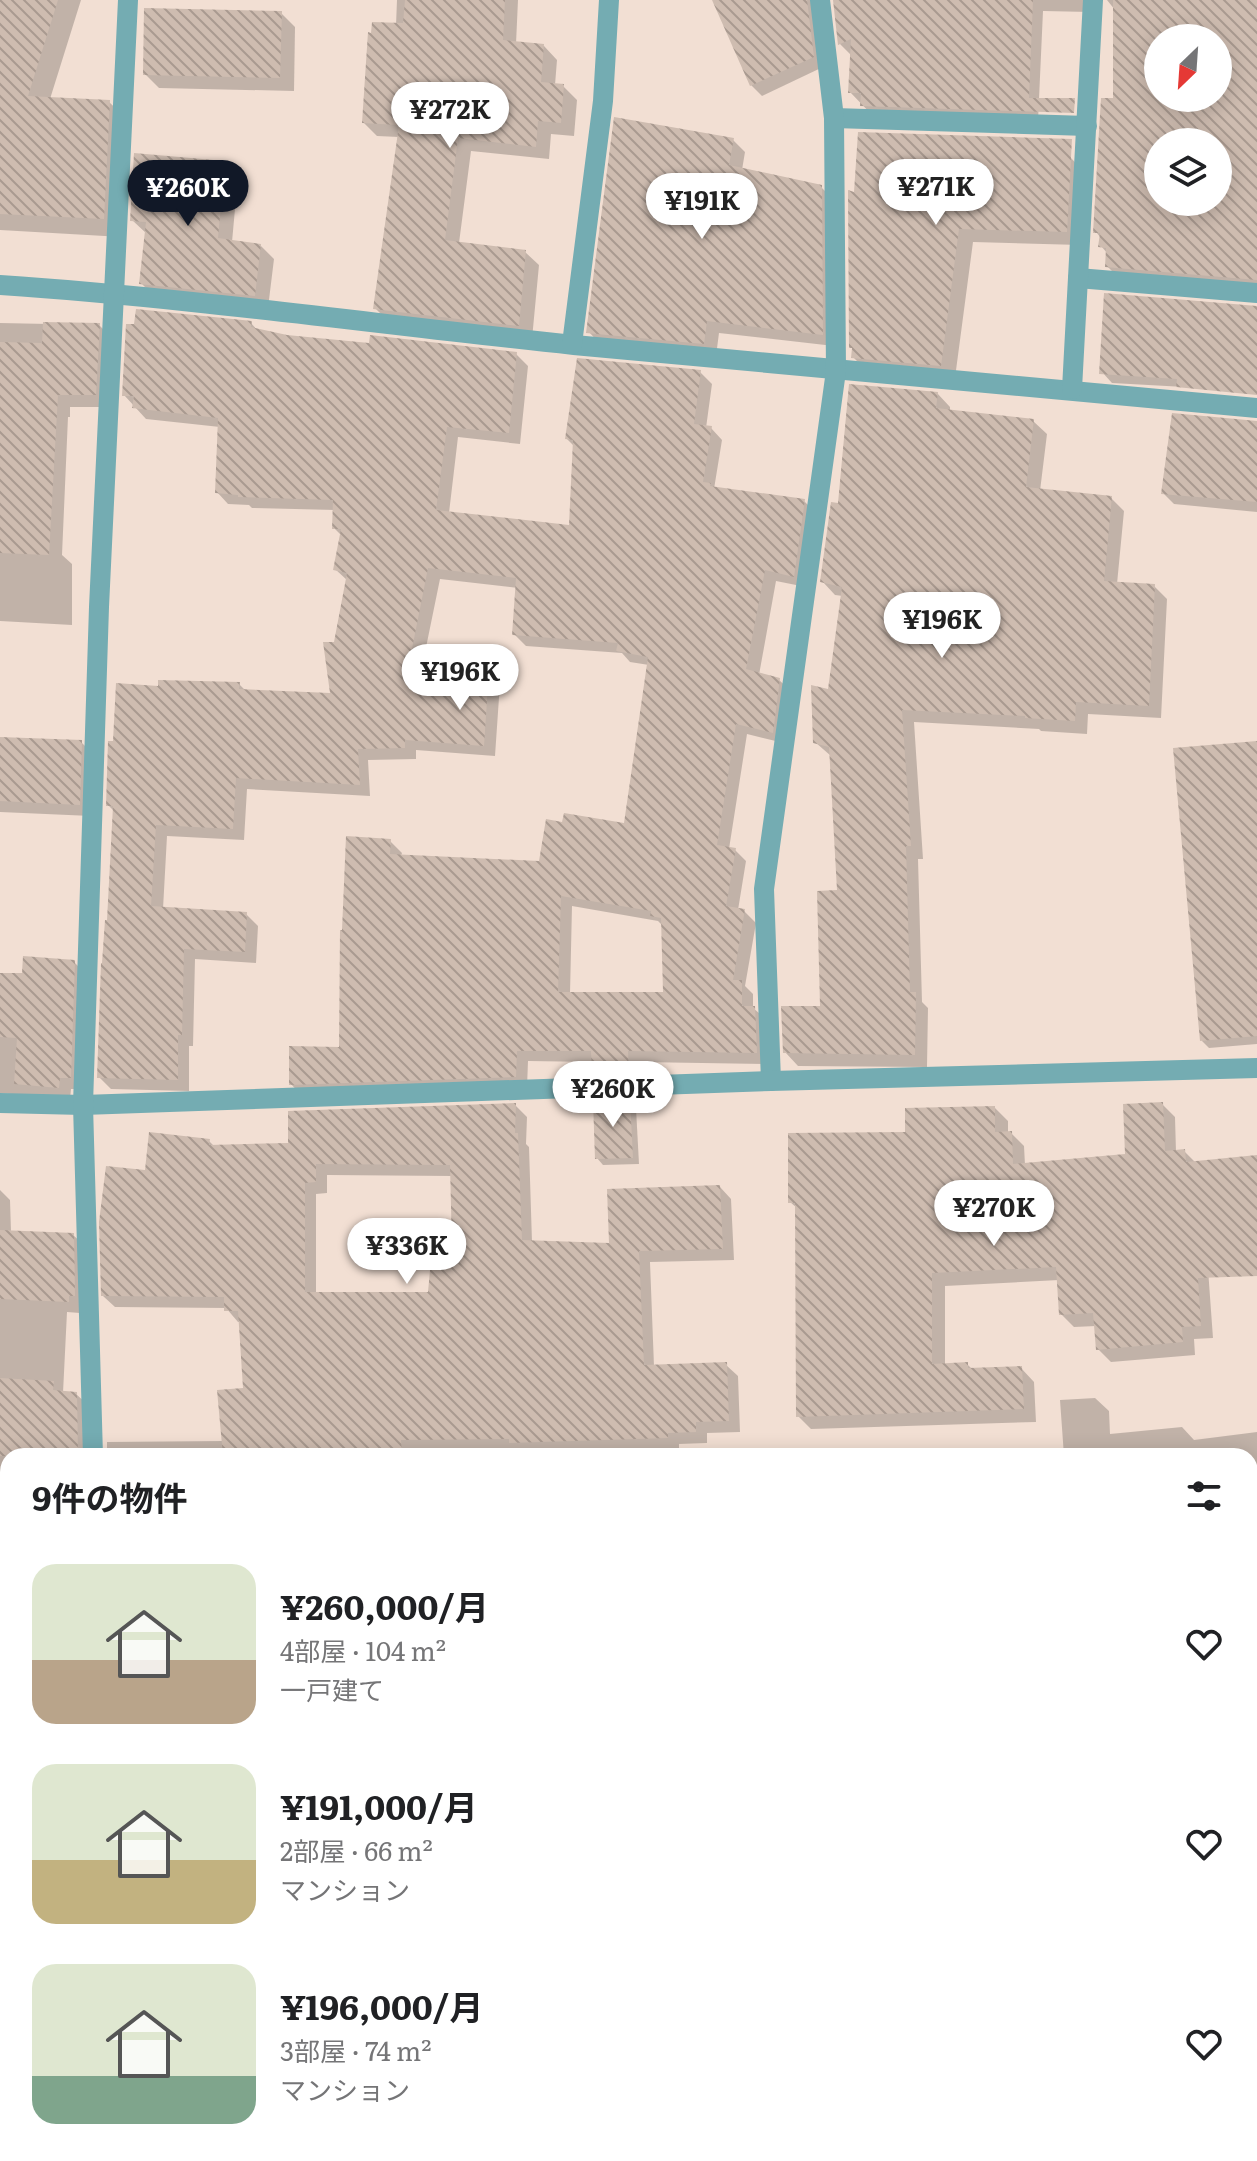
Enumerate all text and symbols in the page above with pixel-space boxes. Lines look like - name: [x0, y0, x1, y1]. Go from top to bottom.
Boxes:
- north arrow: [1144, 24, 1232, 112]
- map controls: [1144, 24, 1232, 216]
- pin: ¥272K: [394, 82, 506, 150]
- text: ¥272K: [409, 88, 491, 127]
- button: layers: [1144, 128, 1232, 216]
- pin: ¥271K: [880, 159, 992, 227]
- pin: ¥260K: [132, 160, 244, 228]
- text: ¥271K: [897, 165, 975, 204]
- text: ¥260K: [146, 166, 230, 205]
- pin: ¥191K: [646, 173, 758, 241]
- text: ¥191K: [664, 179, 740, 218]
- pin: ¥196K: [886, 592, 998, 660]
- text: ¥196K: [902, 598, 982, 637]
- pin: ¥196K: [404, 644, 516, 712]
- text: ¥196K: [420, 650, 500, 689]
- pin: ¥260K: [557, 1061, 669, 1129]
- text: ¥260K: [571, 1067, 655, 1106]
- pin: ¥270K: [938, 1180, 1050, 1248]
- text: ¥270K: [952, 1186, 1036, 1225]
- pin: ¥336K: [351, 1218, 463, 1286]
- text: ¥336K: [365, 1224, 449, 1263]
- text: 9件の物件: [32, 1471, 188, 1521]
- icon: filters: [1182, 1474, 1226, 1518]
- text: ¥260,000/月: [280, 1580, 489, 1630]
- icon: home: [96, 1596, 192, 1692]
- icon: heart: [1182, 1622, 1226, 1666]
- text: 4部屋 · 104 m²: [280, 1630, 446, 1669]
- text: 一戸建て: [280, 1669, 384, 1708]
- text: ¥191,000/月: [280, 1780, 478, 1830]
- icon: home: [96, 1796, 192, 1892]
- icon: heart: [1182, 1822, 1226, 1866]
- text: 2部屋 · 66 m²: [280, 1830, 433, 1869]
- text: マンション: [280, 1869, 410, 1908]
- text: ¥196,000/月: [280, 1980, 483, 2030]
- icon: home: [96, 1996, 192, 2092]
- icon: heart: [1182, 2022, 1226, 2066]
- text: 3部屋 · 74 m²: [280, 2030, 432, 2069]
- text: マンション: [280, 2069, 410, 2108]

